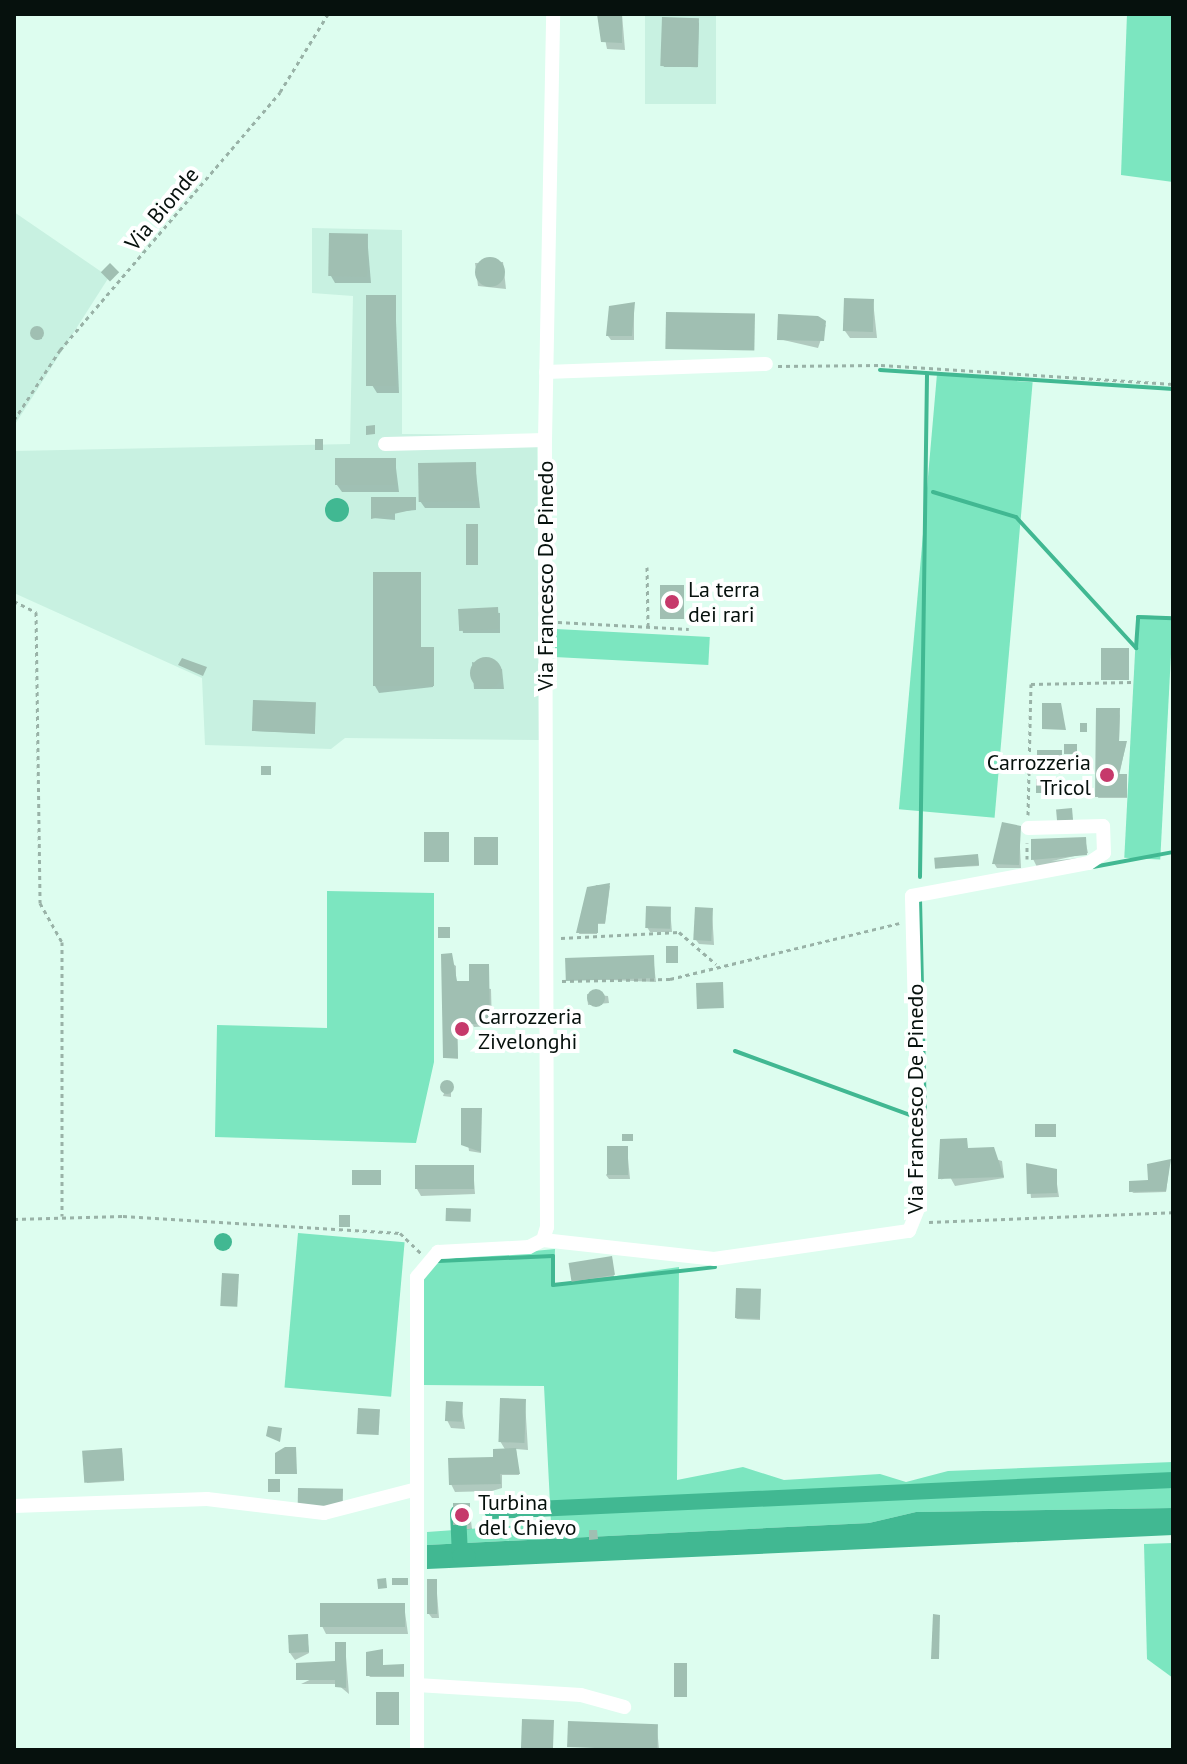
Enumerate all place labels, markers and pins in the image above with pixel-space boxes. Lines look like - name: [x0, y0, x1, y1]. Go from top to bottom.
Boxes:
- place label: La terra dei rari: [688, 576, 760, 628]
- marker: La terra dei rari: [663, 593, 681, 611]
- place label: Carrozzeria Tricol: [987, 749, 1091, 800]
- marker: Carrozzeria Tricol: [1098, 766, 1116, 784]
- place label: Carrozzeria Zivelonghi: [478, 1003, 582, 1054]
- marker: Carrozzeria Zivelonghi: [453, 1020, 471, 1038]
- place label: Turbina del Chievo: [478, 1489, 577, 1540]
- marker: Turbina del Chievo: [453, 1506, 471, 1524]

